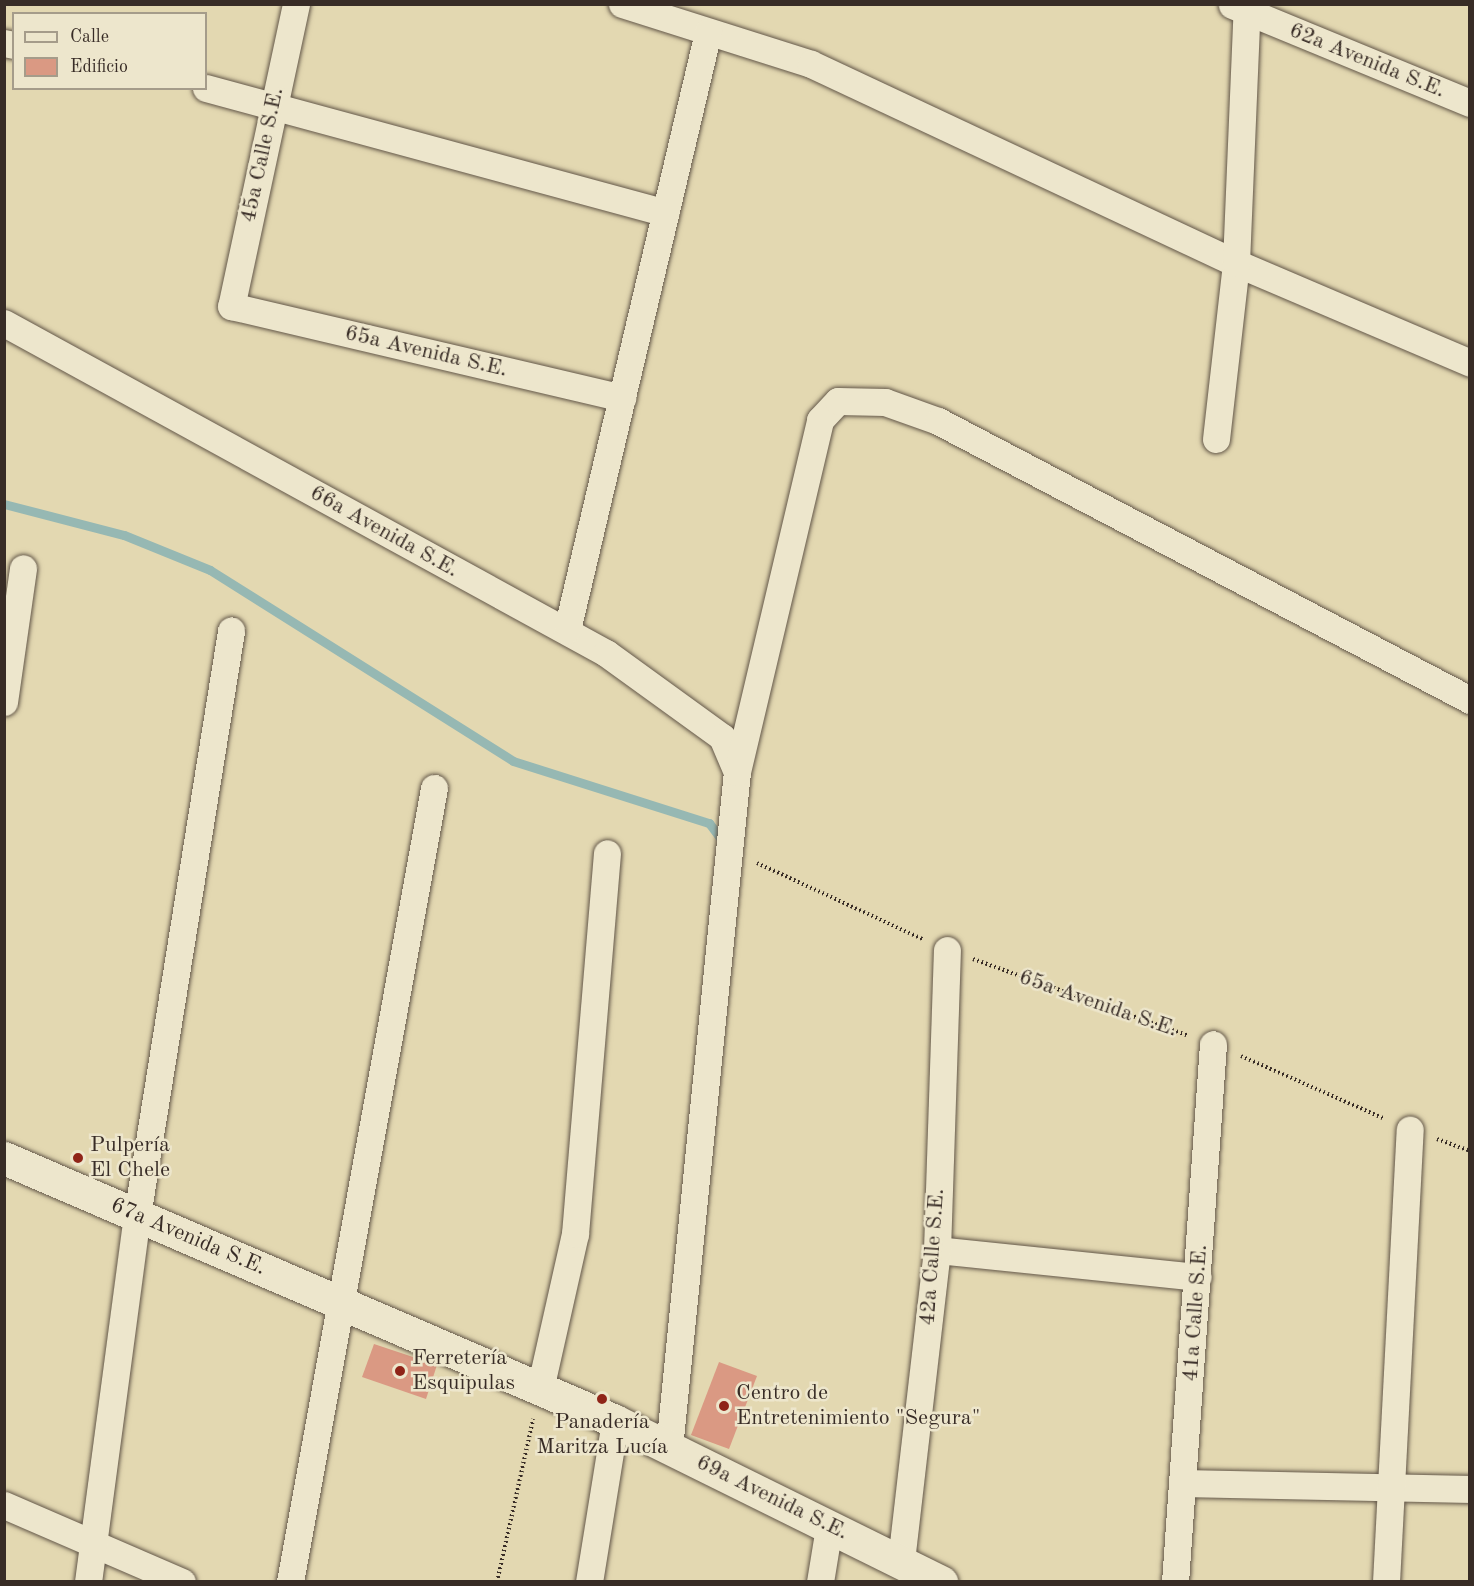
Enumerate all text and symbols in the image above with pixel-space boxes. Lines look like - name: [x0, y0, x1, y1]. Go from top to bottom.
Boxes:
- legend: [12, 12, 207, 90]
- street label: 62a Avenida S.E.: [1285, 18, 1449, 104]
- text: Calle: [70, 28, 109, 46]
- text: Edificio: [70, 58, 128, 76]
- street label: 45a Calle S.E.: [236, 85, 290, 225]
- street label: 65a Avenida S.E.: [342, 320, 510, 384]
- street label: 66a Avenida S.E.: [305, 480, 463, 584]
- street label: 65a Avenida S.E.: [1015, 964, 1181, 1044]
- place label: Pulpería El Chele: [90, 1132, 170, 1184]
- marker: Pulpería El Chele: [71, 1151, 85, 1165]
- street label: 42a Calle S.E.: [915, 1188, 951, 1326]
- street label: 67a Avenida S.E.: [106, 1192, 270, 1282]
- street label: 41a Calle S.E.: [1178, 1244, 1214, 1382]
- place label: Ferretería Esquipulas: [412, 1345, 515, 1396]
- marker: Ferretería Esquipulas: [393, 1364, 407, 1378]
- place label: Centro de Entretenimiento "Segura": [736, 1380, 980, 1432]
- marker: Panadería Maritza Lucía: [595, 1392, 609, 1406]
- marker: Centro de Entretenimiento "Segura": [717, 1399, 731, 1413]
- place label: Panadería Maritza Lucía: [536, 1409, 668, 1460]
- street label: 69a Avenida S.E.: [692, 1450, 852, 1546]

